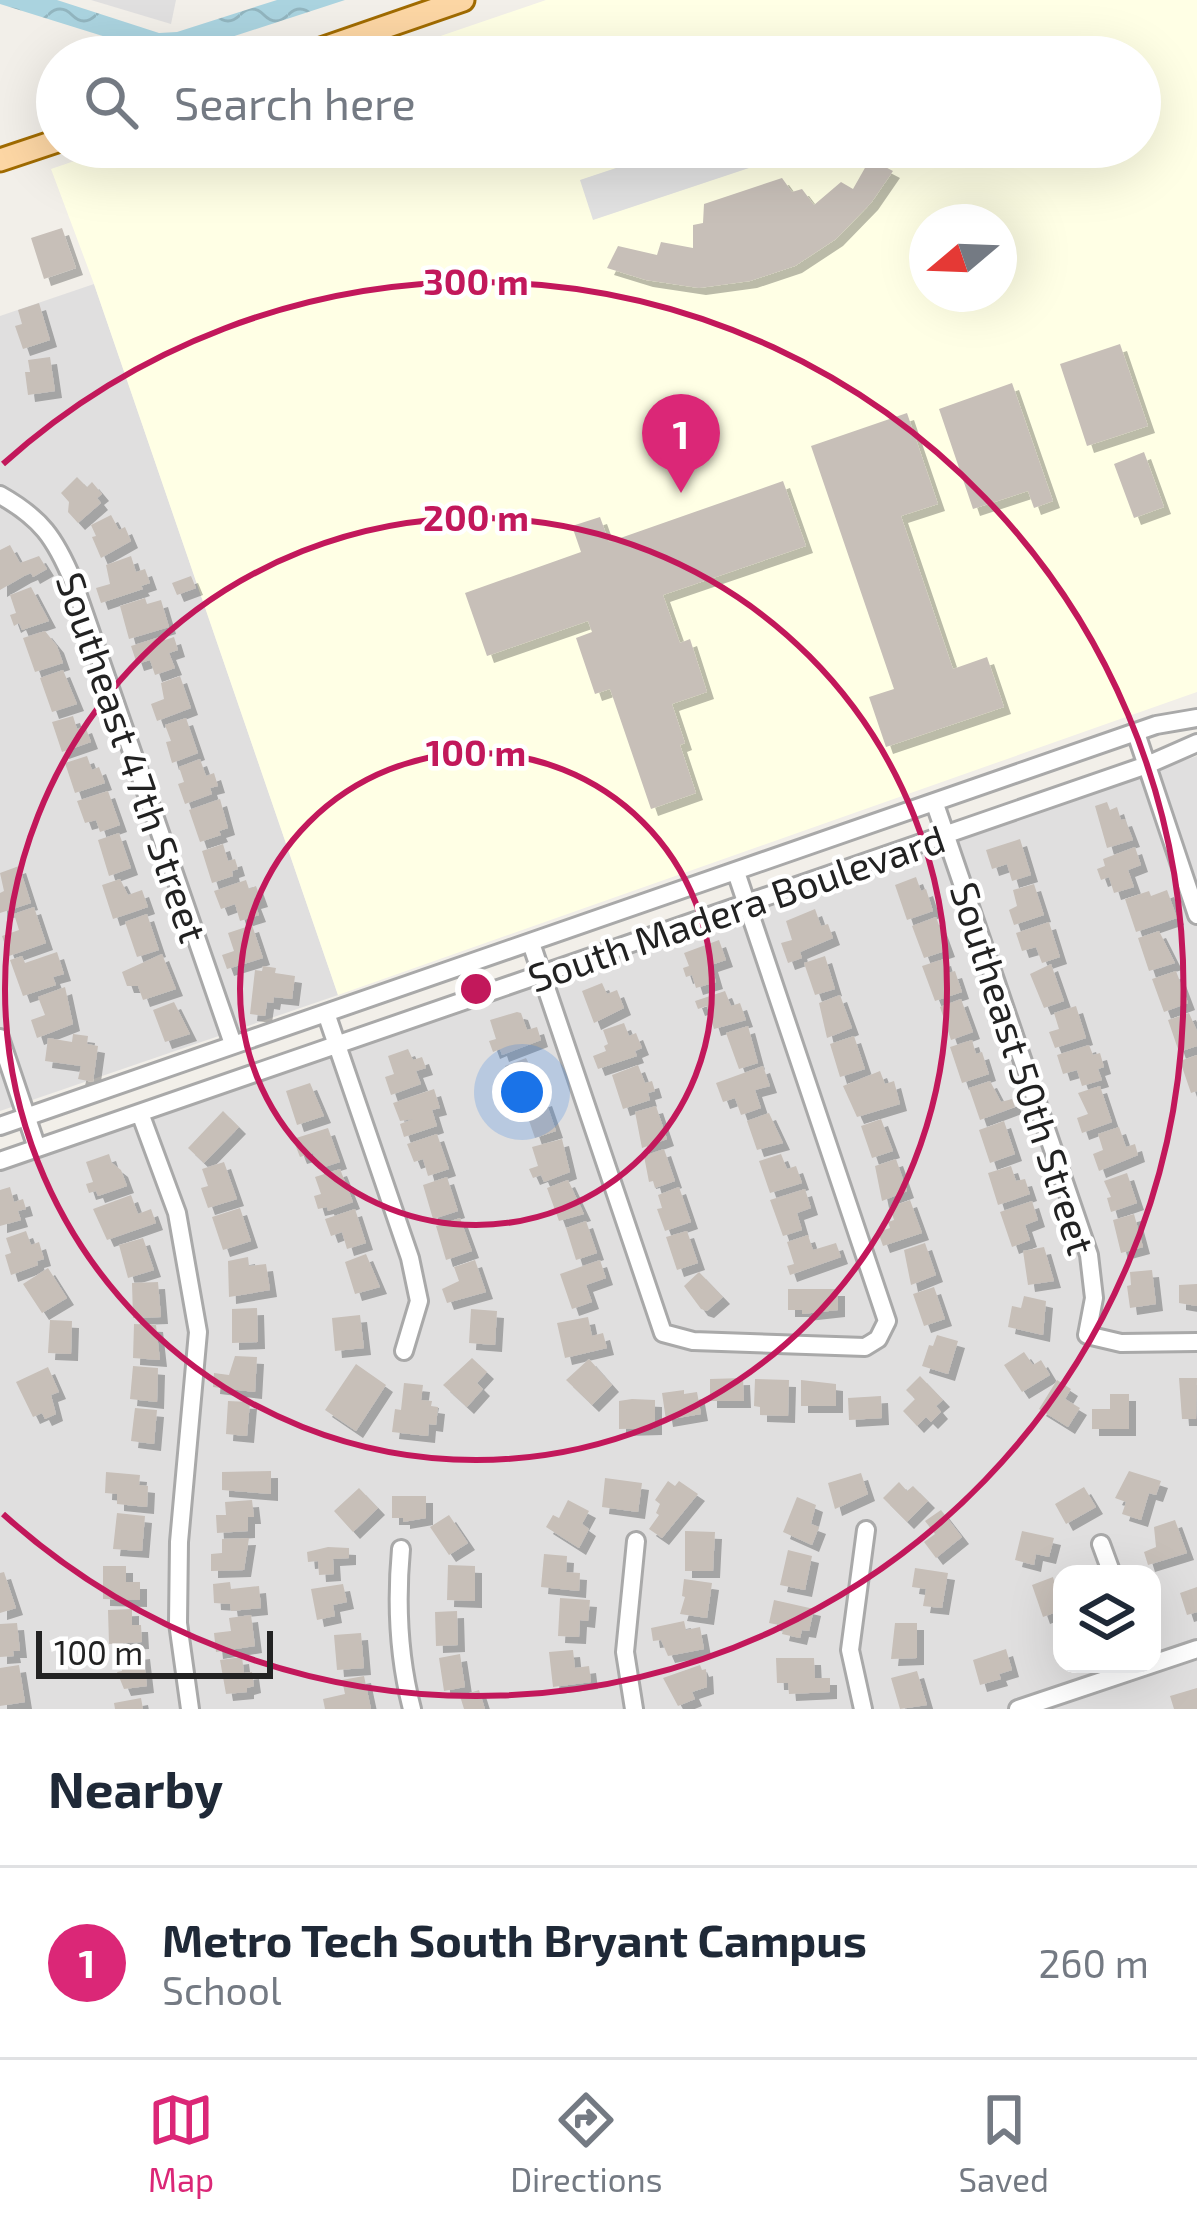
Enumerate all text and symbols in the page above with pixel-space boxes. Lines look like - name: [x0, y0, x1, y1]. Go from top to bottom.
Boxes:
- search box: [36, 36, 1161, 168]
- icon: search: [78, 69, 144, 135]
- text: Search here: [174, 75, 416, 129]
- north arrow: [909, 204, 1017, 312]
- text: 300 m: [423, 259, 529, 302]
- pin: 1: [642, 394, 720, 493]
- text: 200 m: [423, 495, 529, 538]
- street label: Southeast 47th Street: [48, 566, 218, 948]
- text: 100 m: [426, 730, 526, 773]
- street label: South Madera Boulevard: [521, 814, 951, 1000]
- street label: Southeast 50th Street: [942, 876, 1106, 1260]
- centre of rings: [455, 968, 497, 1010]
- your location: [492, 1062, 552, 1122]
- map controls: [1053, 1565, 1161, 1673]
- button: layers: [1053, 1565, 1161, 1673]
- scale bar: [36, 1625, 273, 1678]
- text: 100 m: [54, 1632, 143, 1672]
- text: Nearby: [48, 1757, 223, 1818]
- text: Metro Tech South Bryant Campus: [162, 1912, 867, 1966]
- text: 1: [79, 1939, 95, 1986]
- text: 260 m: [1038, 1939, 1149, 1986]
- text: School: [162, 1966, 282, 2013]
- tab: Map: [148, 2087, 214, 2199]
- tab: Directions: [510, 2087, 662, 2199]
- tab: Saved: [958, 2087, 1049, 2199]

